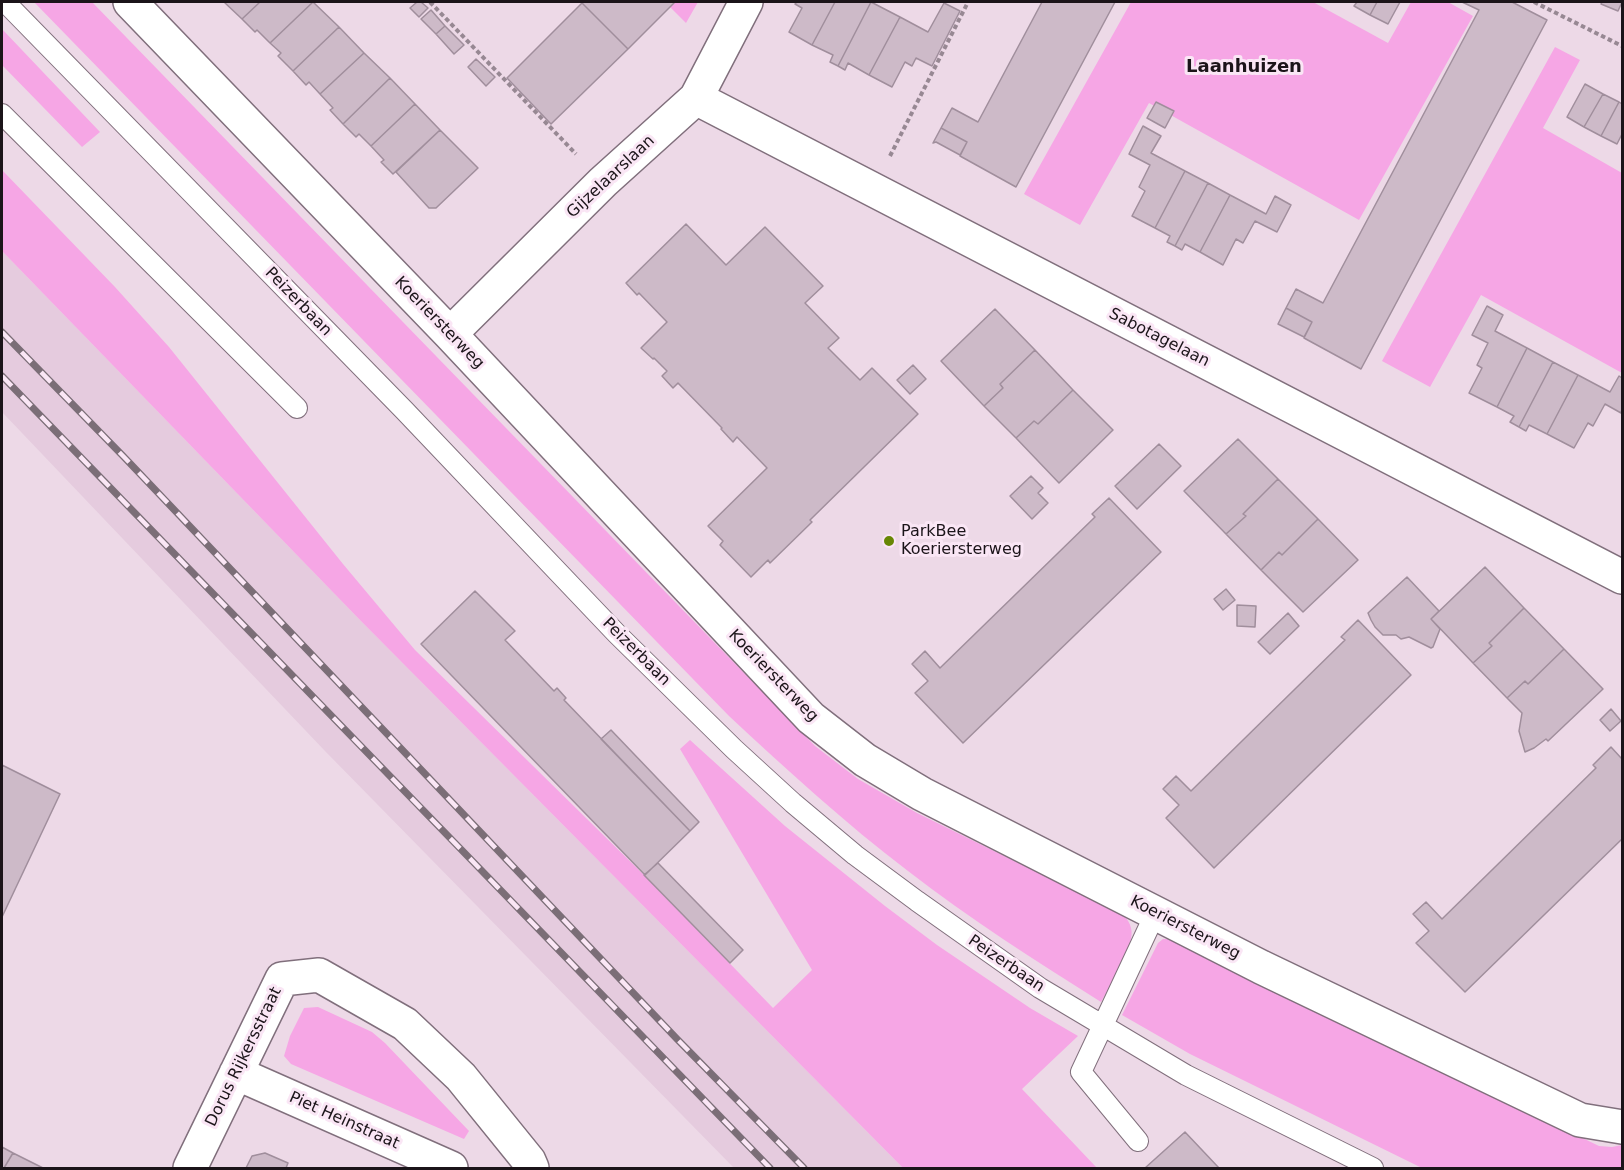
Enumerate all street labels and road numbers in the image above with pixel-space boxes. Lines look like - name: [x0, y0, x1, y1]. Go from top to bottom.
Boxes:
- street label: Gijzelaarslaan: [563, 132, 659, 222]
- street label: Peizerbaan: [260, 264, 336, 340]
- street label: Koeriersterweg: [390, 273, 488, 373]
- street label: Sabotagelaan: [1106, 304, 1212, 372]
- street label: Peizerbaan: [598, 614, 674, 690]
- street label: Koeriersterweg: [724, 626, 822, 726]
- street label: Koeriersterweg: [1127, 892, 1243, 964]
- street label: Peizerbaan: [964, 931, 1048, 997]
- street label: Dorus Rijkersstraat: [202, 984, 286, 1130]
- street label: Piet Heinstraat: [286, 1088, 402, 1154]

